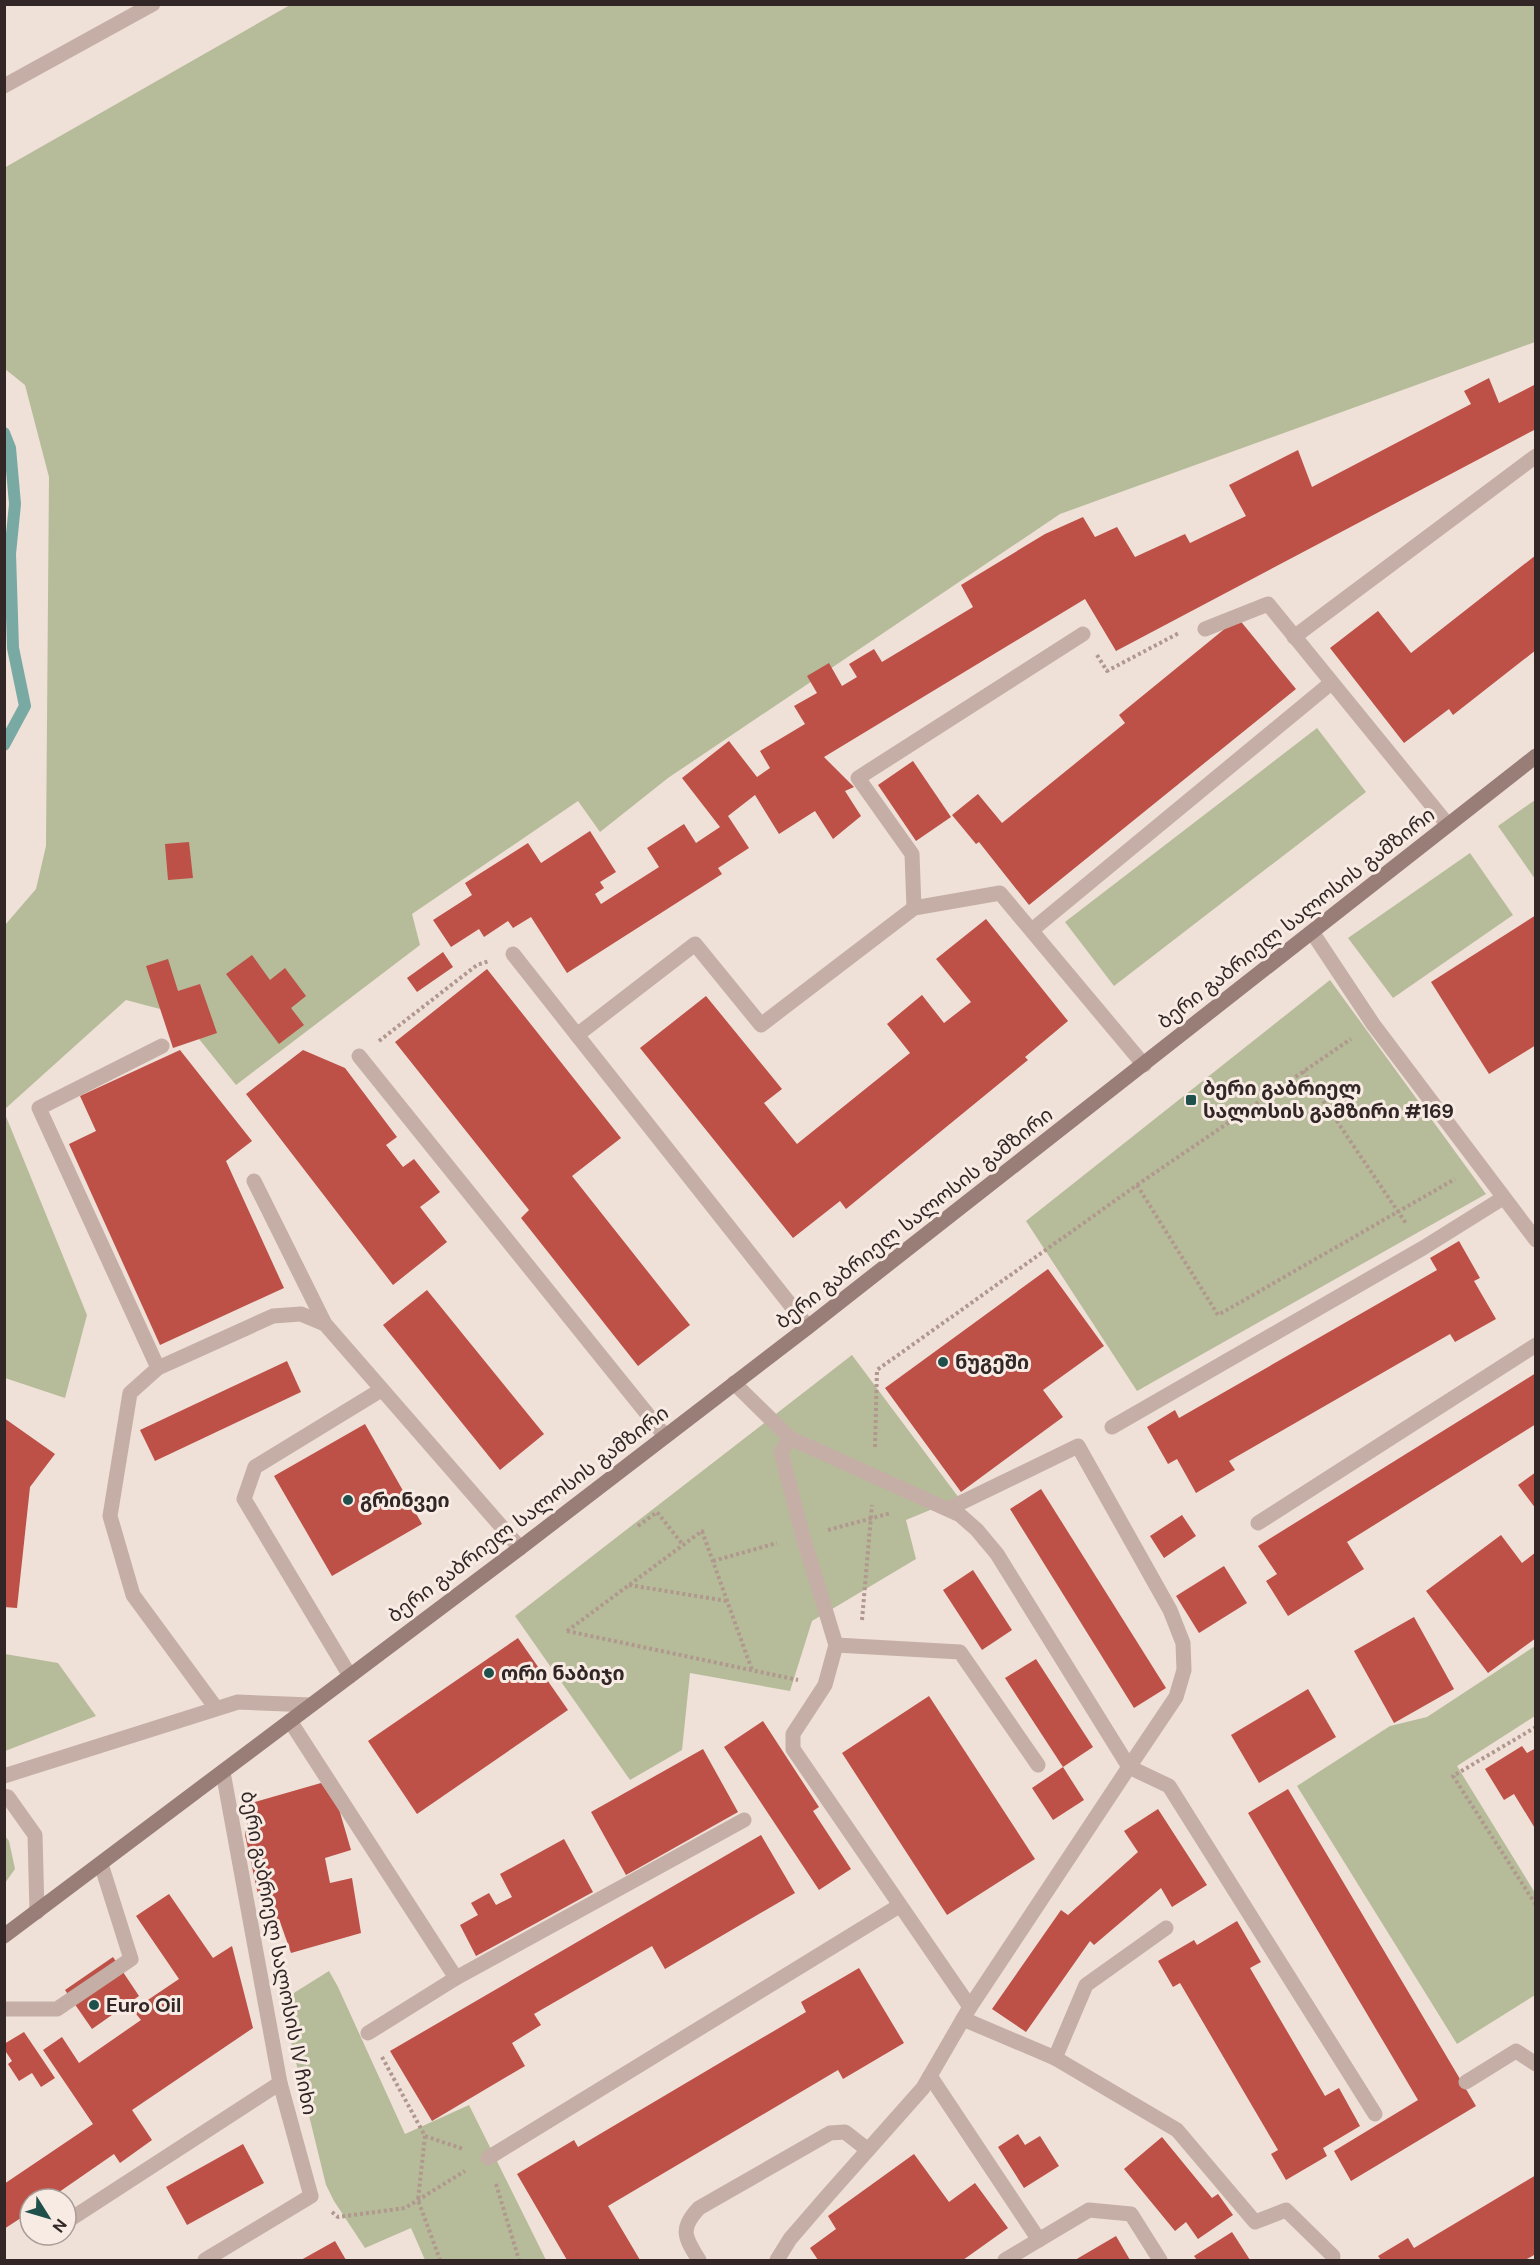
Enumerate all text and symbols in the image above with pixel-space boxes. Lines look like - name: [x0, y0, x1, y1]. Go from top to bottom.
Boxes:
- street label: ბერი გაბრიელ სალოსის გამზირი: [1152, 801, 1440, 1035]
- place label: ბერი გაბრიელ სალოსის გამზირი #169: [1203, 1075, 1454, 1124]
- marker: ბერი გაბრიელ სალოსის გამზირი #169: [1184, 1093, 1198, 1107]
- street label: ბერი გაბრიელ სალოსის გამზირი: [770, 1101, 1058, 1335]
- place label: ნუგეში: [955, 1349, 1029, 1375]
- marker: ნუგეში: [936, 1355, 950, 1369]
- street label: ბერი გაბრიელ სალოსის გამზირი: [382, 1400, 674, 1628]
- place label: გრინვეი: [360, 1487, 450, 1513]
- marker: გრინვეი: [341, 1493, 355, 1507]
- place label: ორი ნაბიჯი: [501, 1660, 625, 1686]
- marker: ორი ნაბიჯი: [482, 1666, 496, 1680]
- street label: ბერი გაბრიელ სალოსის IV ჩიხი: [235, 1789, 323, 2117]
- place label: Euro Oil: [106, 1992, 181, 2018]
- marker: Euro Oil: [87, 1998, 101, 2012]
- north arrow: [18, 2187, 78, 2247]
- text: N: [48, 2215, 71, 2237]

